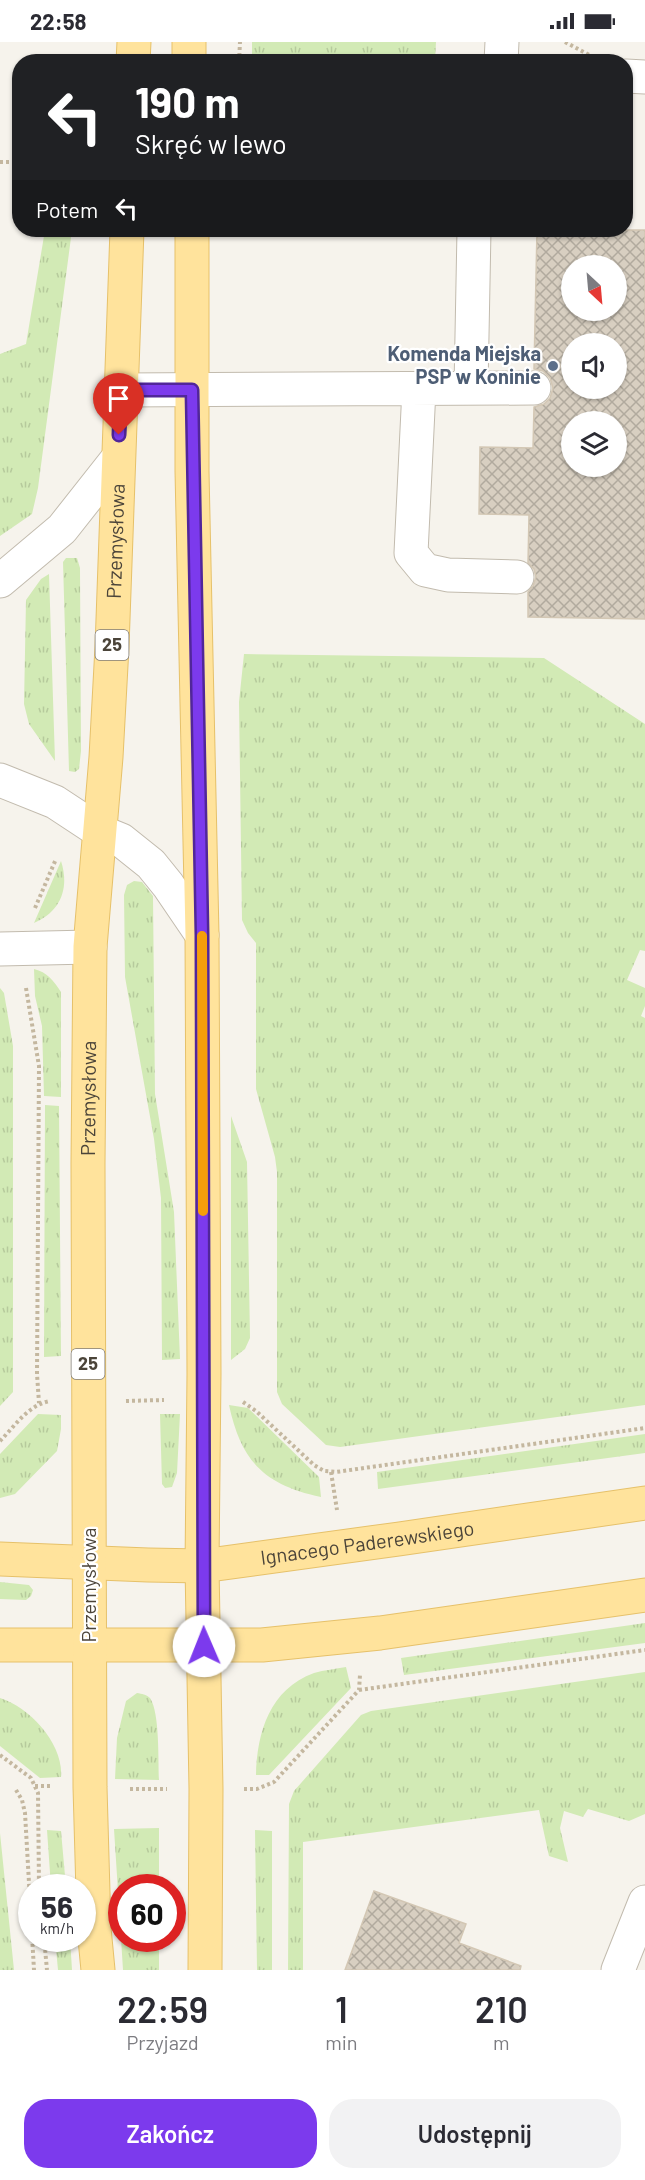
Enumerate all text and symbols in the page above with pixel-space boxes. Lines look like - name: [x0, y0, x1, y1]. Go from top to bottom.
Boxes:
- text: 22:58: [30, 8, 86, 34]
- text: 190 m: [135, 76, 240, 126]
- icon: left: [36, 78, 114, 156]
- text: Skręć w lewo: [135, 127, 287, 159]
- icon: left: [110, 192, 143, 225]
- text: Potem: [36, 196, 98, 222]
- north arrow: [561, 255, 627, 321]
- map controls: [561, 255, 627, 477]
- button: sound: [561, 333, 627, 399]
- place label: Komenda Miejska PSP w Koninie: [388, 341, 541, 388]
- marker: Komenda Miejska PSP w Koninie: [546, 359, 560, 373]
- pin: [93, 373, 144, 435]
- icon: arrive: [102, 382, 135, 415]
- button: layers: [561, 411, 627, 477]
- street label: Przemysłowa: [101, 483, 129, 599]
- road number: 25: [96, 630, 128, 660]
- street label: Przemysłowa: [75, 1041, 100, 1156]
- road number: 25: [72, 1349, 104, 1379]
- street label: Ignacego Paderewskiego: [259, 1515, 476, 1569]
- street label: Przemysłowa: [76, 1527, 100, 1643]
- position arrow: [172, 1614, 236, 1678]
- speed limit sign: 60: [108, 1874, 186, 1952]
- text: 56: [41, 1888, 73, 1924]
- text: km/h: [40, 1919, 74, 1937]
- text: 22:59: [117, 1987, 208, 2030]
- text: 1: [335, 1987, 348, 2030]
- text: 210: [475, 1987, 528, 2030]
- text: Przyjazd: [126, 2030, 199, 2054]
- text: min: [325, 2030, 358, 2054]
- text: m: [493, 2030, 510, 2054]
- button: Zakończ: [24, 2099, 317, 2168]
- button: Udostępnij: [329, 2099, 621, 2168]

